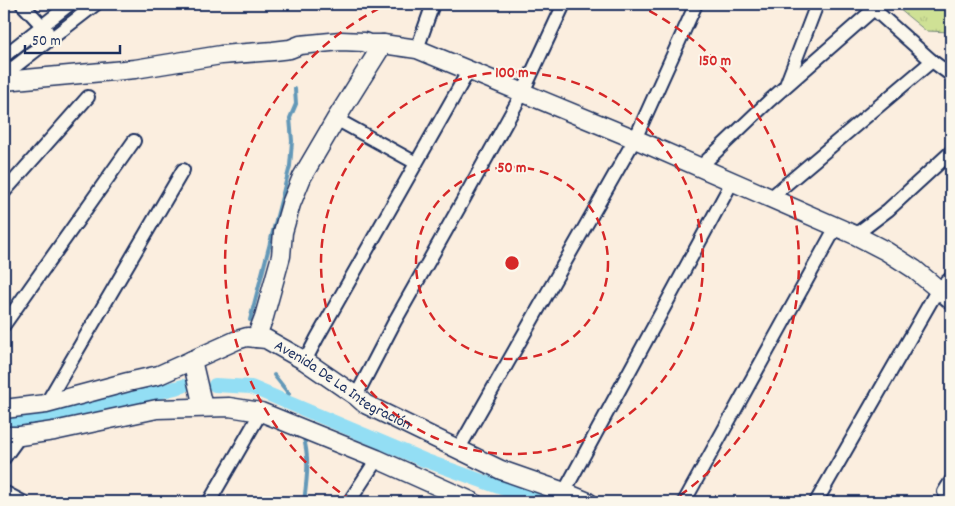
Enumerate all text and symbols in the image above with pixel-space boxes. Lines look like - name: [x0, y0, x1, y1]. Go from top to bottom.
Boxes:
- scale bar: [25, 22, 120, 54]
- text: 50 m: [32, 31, 61, 53]
- text: 150 m: [699, 51, 731, 73]
- text: 100 m: [495, 63, 529, 85]
- text: 50 m: [498, 158, 526, 180]
- centre of rings: [503, 254, 521, 272]
- street label: Avenida De La Integración: [270, 334, 415, 436]

